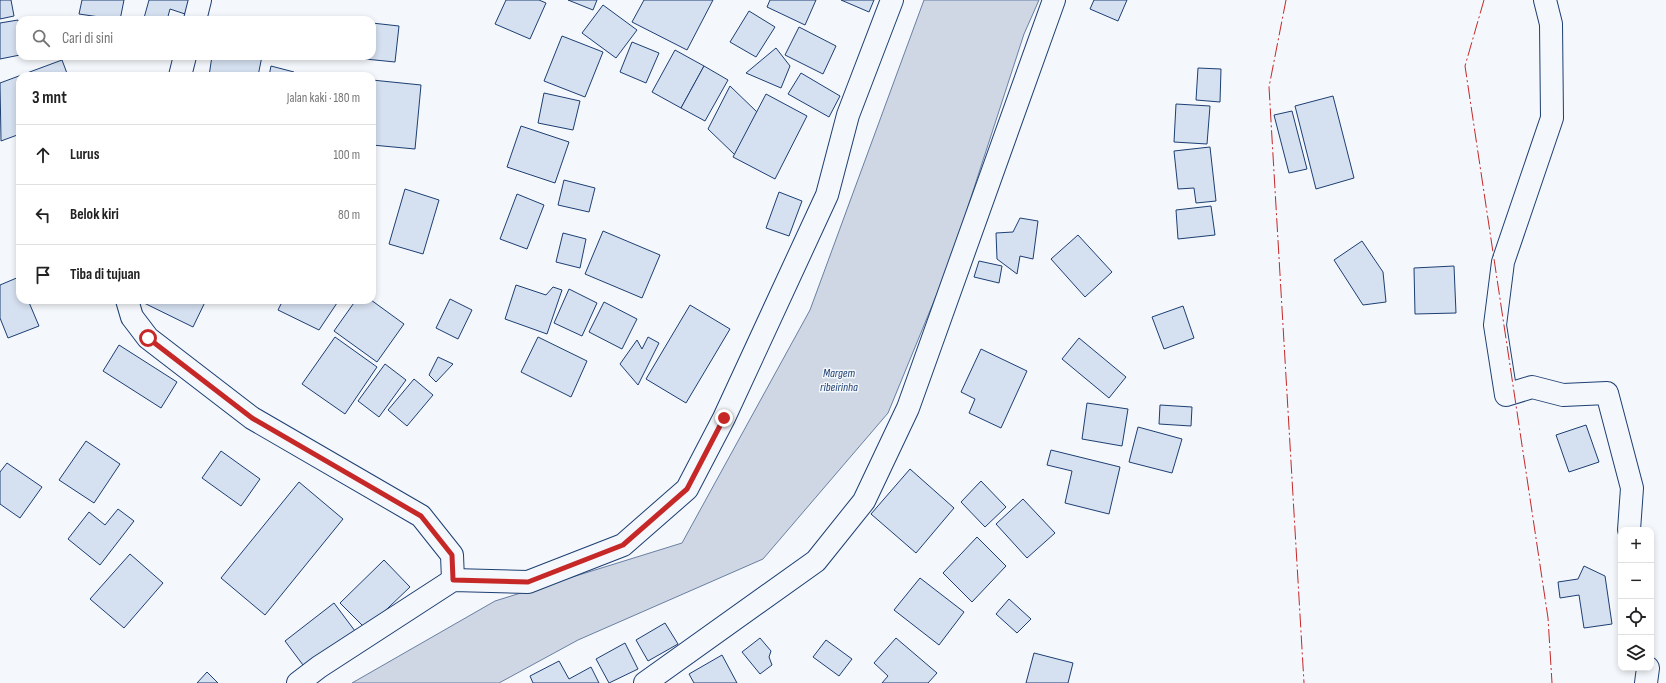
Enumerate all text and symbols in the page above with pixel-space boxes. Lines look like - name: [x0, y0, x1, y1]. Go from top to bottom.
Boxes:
- search box: [16, 16, 376, 60]
- icon: search: [30, 27, 52, 49]
- text: Cari di sini: [62, 29, 113, 48]
- text: 3 mnt: [32, 88, 67, 108]
- text: Jalan kaki · 180 m: [287, 90, 360, 106]
- icon: ahead: [32, 144, 54, 166]
- text: Lurus: [70, 145, 99, 164]
- text: 100 m: [333, 147, 360, 163]
- icon: left: [32, 204, 54, 226]
- text: Belok kiri: [70, 205, 119, 224]
- text: 80 m: [338, 207, 360, 223]
- icon: arrive: [32, 264, 54, 286]
- text: Tiba di tujuan: [70, 265, 140, 284]
- route start: [139, 329, 157, 347]
- water label: Margem ribeirinha: [820, 366, 858, 395]
- route end: [715, 409, 733, 427]
- map controls: [1618, 527, 1654, 671]
- button: +: [1618, 527, 1654, 563]
- button: −: [1618, 563, 1654, 599]
- button: locate: [1618, 599, 1654, 635]
- button: layers: [1618, 635, 1654, 671]

